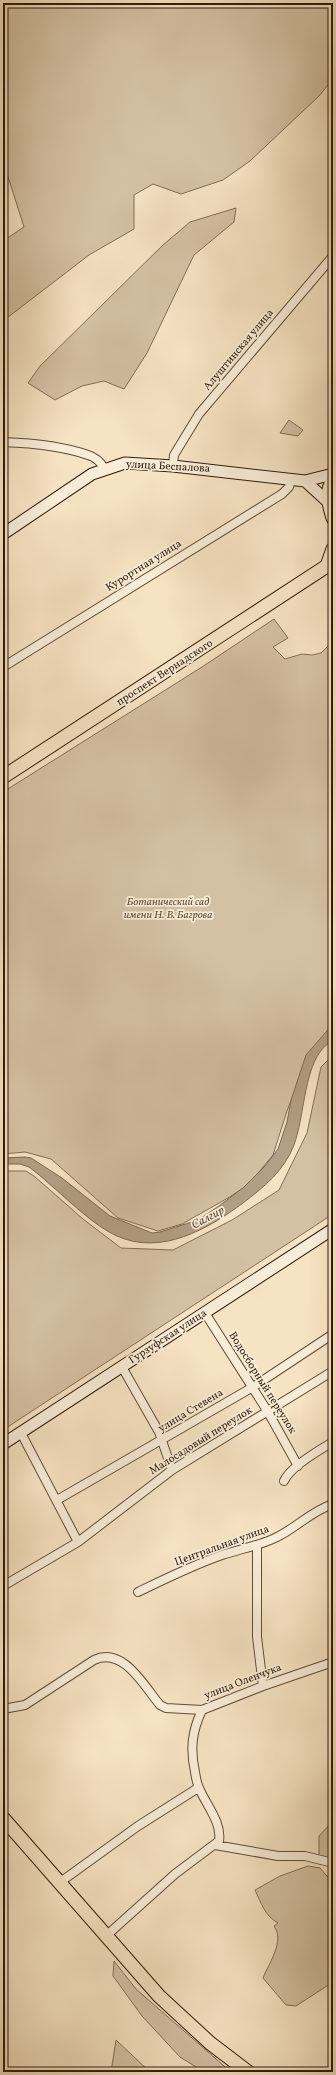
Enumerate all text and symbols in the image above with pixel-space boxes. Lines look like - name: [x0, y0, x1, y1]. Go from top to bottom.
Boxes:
- street label: Алуштинская улица: [200, 306, 278, 394]
- street label: улица Беспалова: [125, 457, 211, 477]
- street label: Курортная улица: [103, 536, 185, 595]
- street label: проспект Вернадского: [114, 636, 216, 710]
- park label: Ботанический сад имени Н. В. Багрова: [124, 895, 212, 923]
- water label: Салгир: [189, 1203, 228, 1233]
- street label: Гурзуфская улица: [126, 1306, 210, 1368]
- street label: Водосборный переулок: [225, 1329, 300, 1437]
- street label: улица Стевена: [156, 1385, 227, 1436]
- street label: Малосадовый переулок: [147, 1403, 255, 1479]
- street label: Центральная улица: [173, 1522, 272, 1570]
- street label: улица Оленчука: [202, 1660, 284, 1704]

